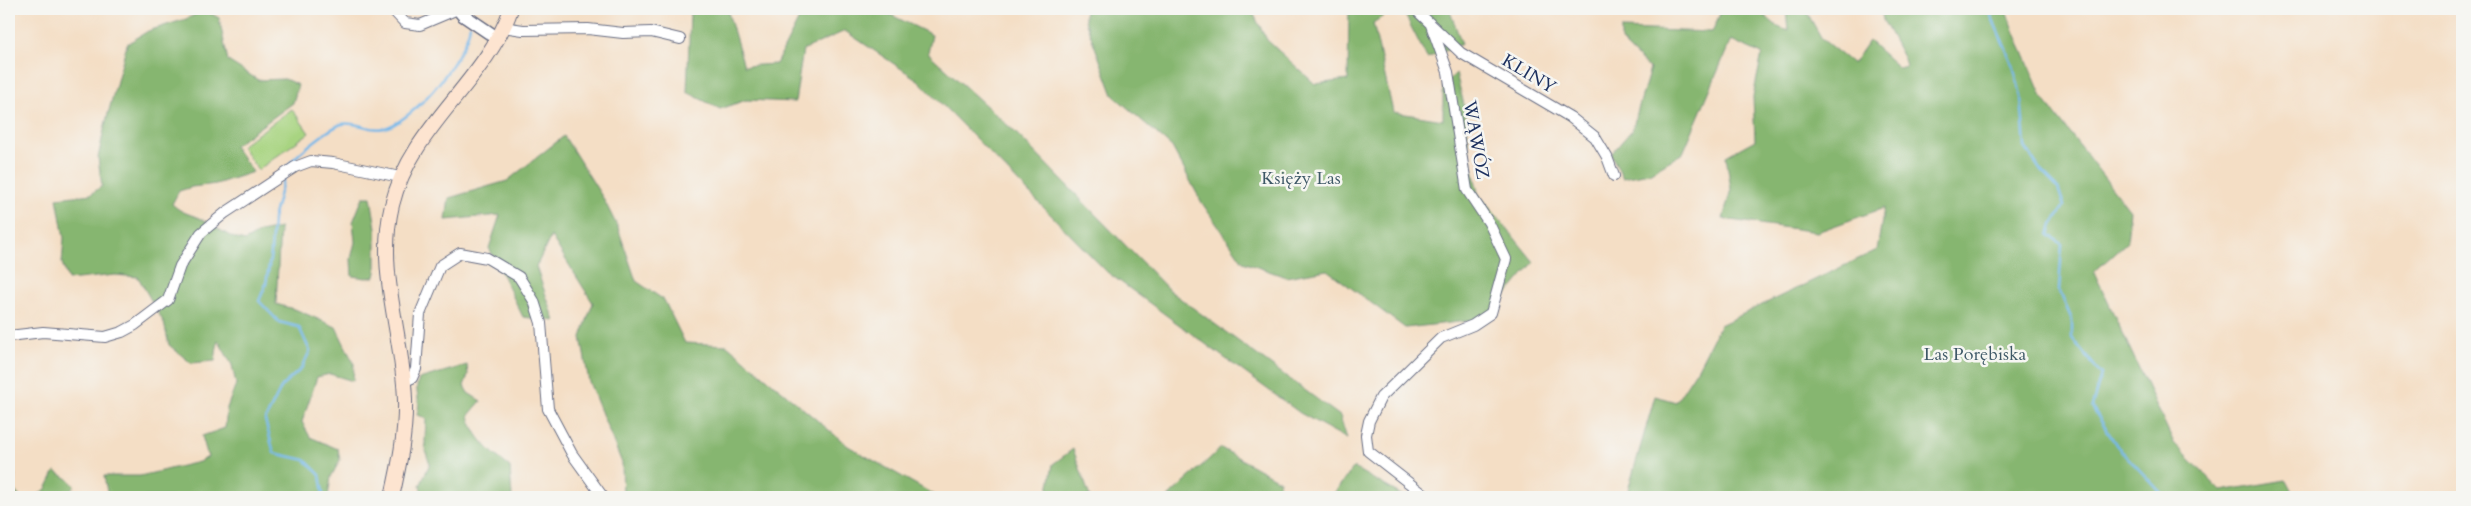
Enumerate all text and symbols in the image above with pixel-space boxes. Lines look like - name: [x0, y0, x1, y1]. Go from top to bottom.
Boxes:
- street label: KLINY: [1497, 48, 1561, 100]
- street label: WĄWÓZ: [1457, 98, 1495, 181]
- park label: Księży Las: [1261, 166, 1341, 191]
- park label: Las Porębiska: [1924, 342, 2027, 367]

